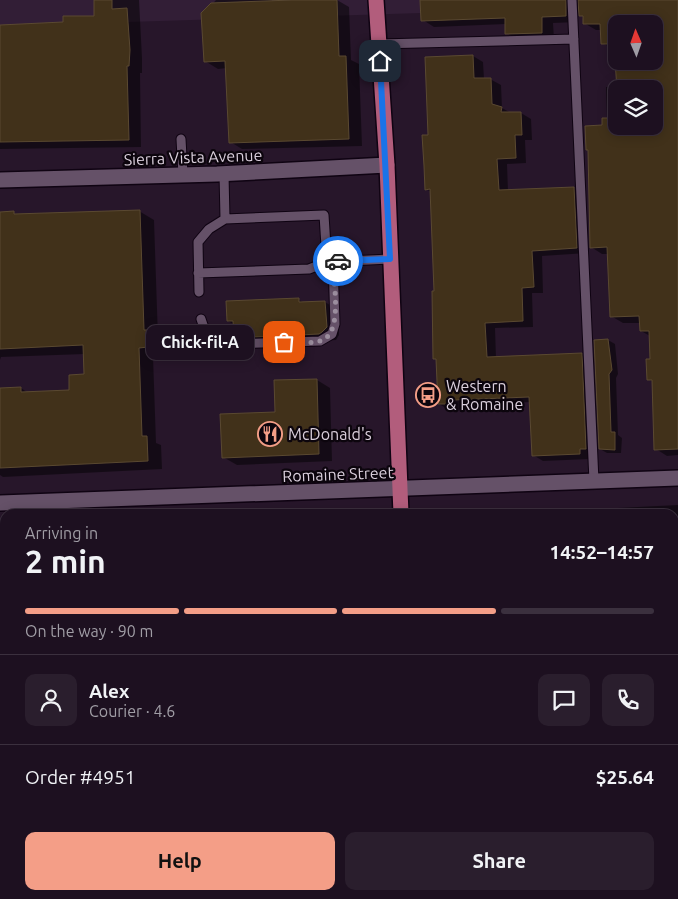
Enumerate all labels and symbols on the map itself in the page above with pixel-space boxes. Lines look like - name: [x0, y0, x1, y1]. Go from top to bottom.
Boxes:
- north arrow: [608, 15, 662, 70]
- pin: [359, 40, 401, 82]
- street label: Sierra Vista Avenue: [123, 146, 263, 168]
- courier: [313, 236, 363, 286]
- pin: [263, 321, 305, 363]
- callout: Chick-fil-A: [146, 324, 254, 360]
- place label: Western & Romaine: [446, 377, 523, 413]
- bus stop icon: Western & Romaine: [415, 382, 441, 408]
- restaurant icon: McDonald's: [257, 421, 283, 447]
- place label: McDonald's: [288, 425, 372, 443]
- street label: Romaine Street: [282, 463, 395, 485]

